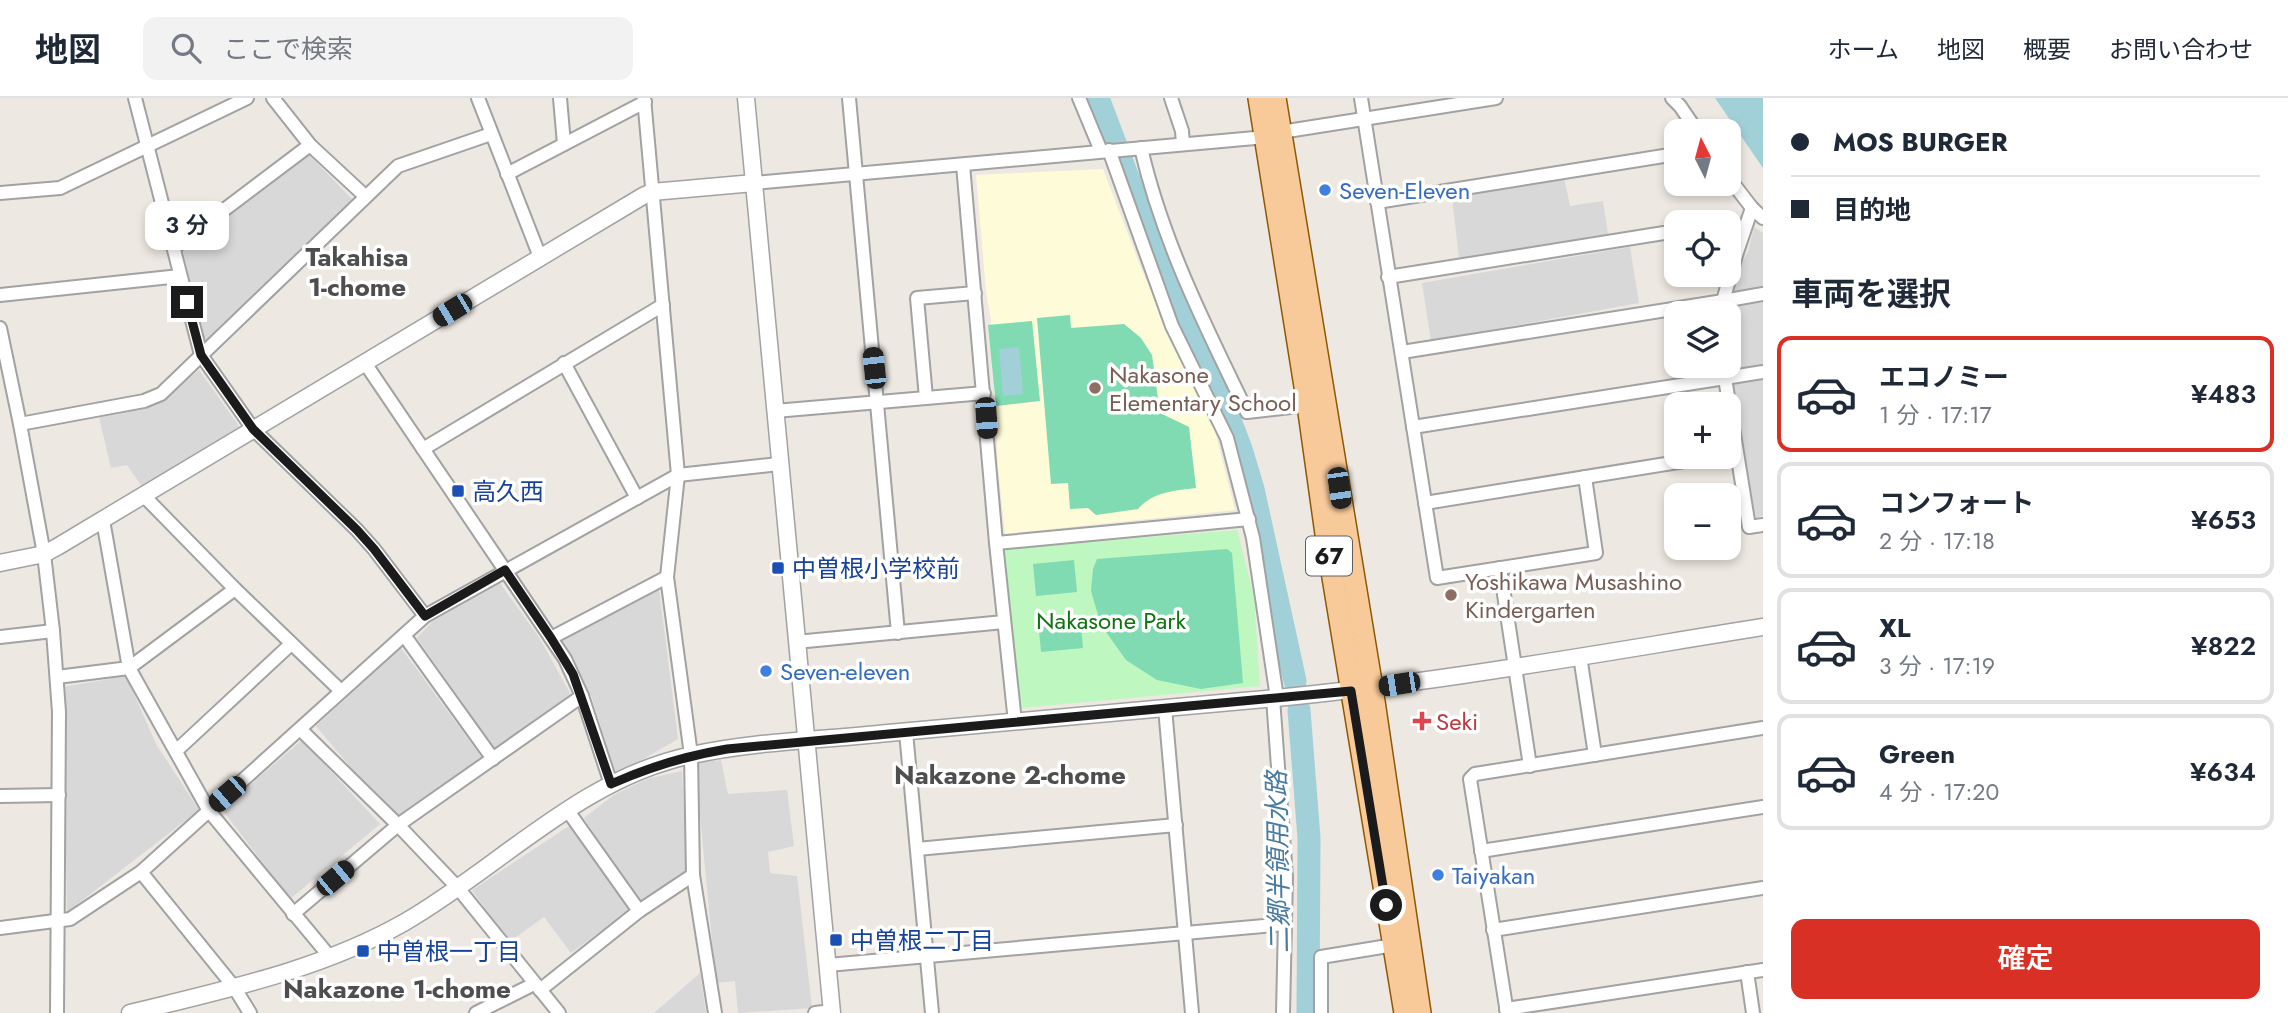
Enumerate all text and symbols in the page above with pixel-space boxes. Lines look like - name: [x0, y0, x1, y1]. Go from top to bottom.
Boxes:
- search box: [143, 17, 633, 80]
- text: 地図: [35, 26, 101, 73]
- icon: search: [167, 29, 205, 67]
- text: ここで検索: [223, 30, 353, 68]
- text: ホーム: [1828, 32, 1899, 67]
- text: 地図: [1937, 32, 1985, 67]
- text: 概要: [2023, 32, 2071, 67]
- text: お問い合わせ: [2109, 32, 2253, 67]
- north arrow: [1664, 119, 1741, 196]
- map controls: [1664, 119, 1741, 560]
- text: MOS BURGER: [1833, 123, 2008, 161]
- place label: Seven-Eleven: [1339, 173, 1470, 208]
- marker: Seven-Eleven: [1317, 182, 1333, 198]
- text: 目的地: [1833, 191, 1911, 229]
- callout: 3 分: [145, 200, 229, 250]
- text: 3 分: [165, 208, 209, 242]
- button: locate: [1664, 210, 1741, 287]
- district label: Takahisa 1-chome: [306, 238, 408, 306]
- text: 車両を選択: [1791, 271, 1951, 317]
- route end: [171, 286, 203, 318]
- car: [429, 290, 476, 330]
- button: layers: [1664, 301, 1741, 378]
- car: [862, 346, 887, 390]
- place label: Nakasone Elementary School: [1109, 357, 1297, 420]
- text: エコノミー: [1879, 358, 2009, 396]
- icon: car: [1795, 363, 1858, 426]
- text: ¥483: [2191, 375, 2256, 413]
- marker: Nakasone Elementary School: [1087, 380, 1103, 396]
- button: +: [1664, 392, 1741, 469]
- car: [975, 396, 998, 440]
- text: 1 分 · 17:17: [1879, 398, 1992, 432]
- car: [1326, 466, 1353, 510]
- place label: 高久西: [472, 474, 544, 509]
- marker: 高久西: [450, 483, 466, 499]
- button: −: [1664, 483, 1741, 560]
- text: コンフォート: [1879, 484, 2034, 522]
- icon: car: [1795, 489, 1858, 552]
- text: ¥653: [2191, 501, 2256, 539]
- text: 2 分 · 17:18: [1879, 524, 1995, 558]
- road number: 67: [1306, 536, 1352, 576]
- place label: 中曽根小学校前: [792, 551, 960, 586]
- marker: 中曽根小学校前: [770, 560, 786, 576]
- place label: Yoshikawa Musashino Kindergarten: [1465, 564, 1682, 627]
- marker: Yoshikawa Musashino Kindergarten: [1443, 587, 1459, 603]
- park label: Nakasone Park: [1036, 603, 1186, 638]
- text: XL: [1879, 609, 1911, 647]
- icon: car: [1795, 615, 1858, 678]
- text: ¥822: [2191, 627, 2256, 665]
- text: 3 分 · 17:19: [1879, 649, 1995, 683]
- place label: Seven-eleven: [780, 654, 910, 689]
- marker: Seven-eleven: [758, 663, 774, 679]
- car: [1377, 670, 1422, 698]
- place label: Seki: [1436, 704, 1478, 739]
- marker: Seki: [1414, 713, 1430, 729]
- text: Green: [1879, 735, 1955, 773]
- icon: car: [1795, 741, 1858, 804]
- text: ¥634: [2190, 753, 2256, 791]
- district label: Nakazone 2-chome: [894, 756, 1126, 794]
- water label: 二郷半領用水路: [1257, 769, 1299, 953]
- car: [205, 772, 250, 816]
- text: 4 分 · 17:20: [1879, 775, 1999, 809]
- car: [313, 856, 358, 900]
- place label: Taiyakan: [1452, 858, 1535, 893]
- marker: Taiyakan: [1430, 867, 1446, 883]
- route start: [1370, 889, 1402, 921]
- button: 確定: [1791, 919, 2260, 999]
- place label: 中曽根二丁目: [850, 923, 994, 958]
- marker: 中曽根二丁目: [828, 932, 844, 948]
- place label: 中曽根一丁目: [377, 934, 521, 969]
- marker: 中曽根一丁目: [355, 943, 371, 959]
- district label: Nakazone 1-chome: [283, 970, 511, 1008]

